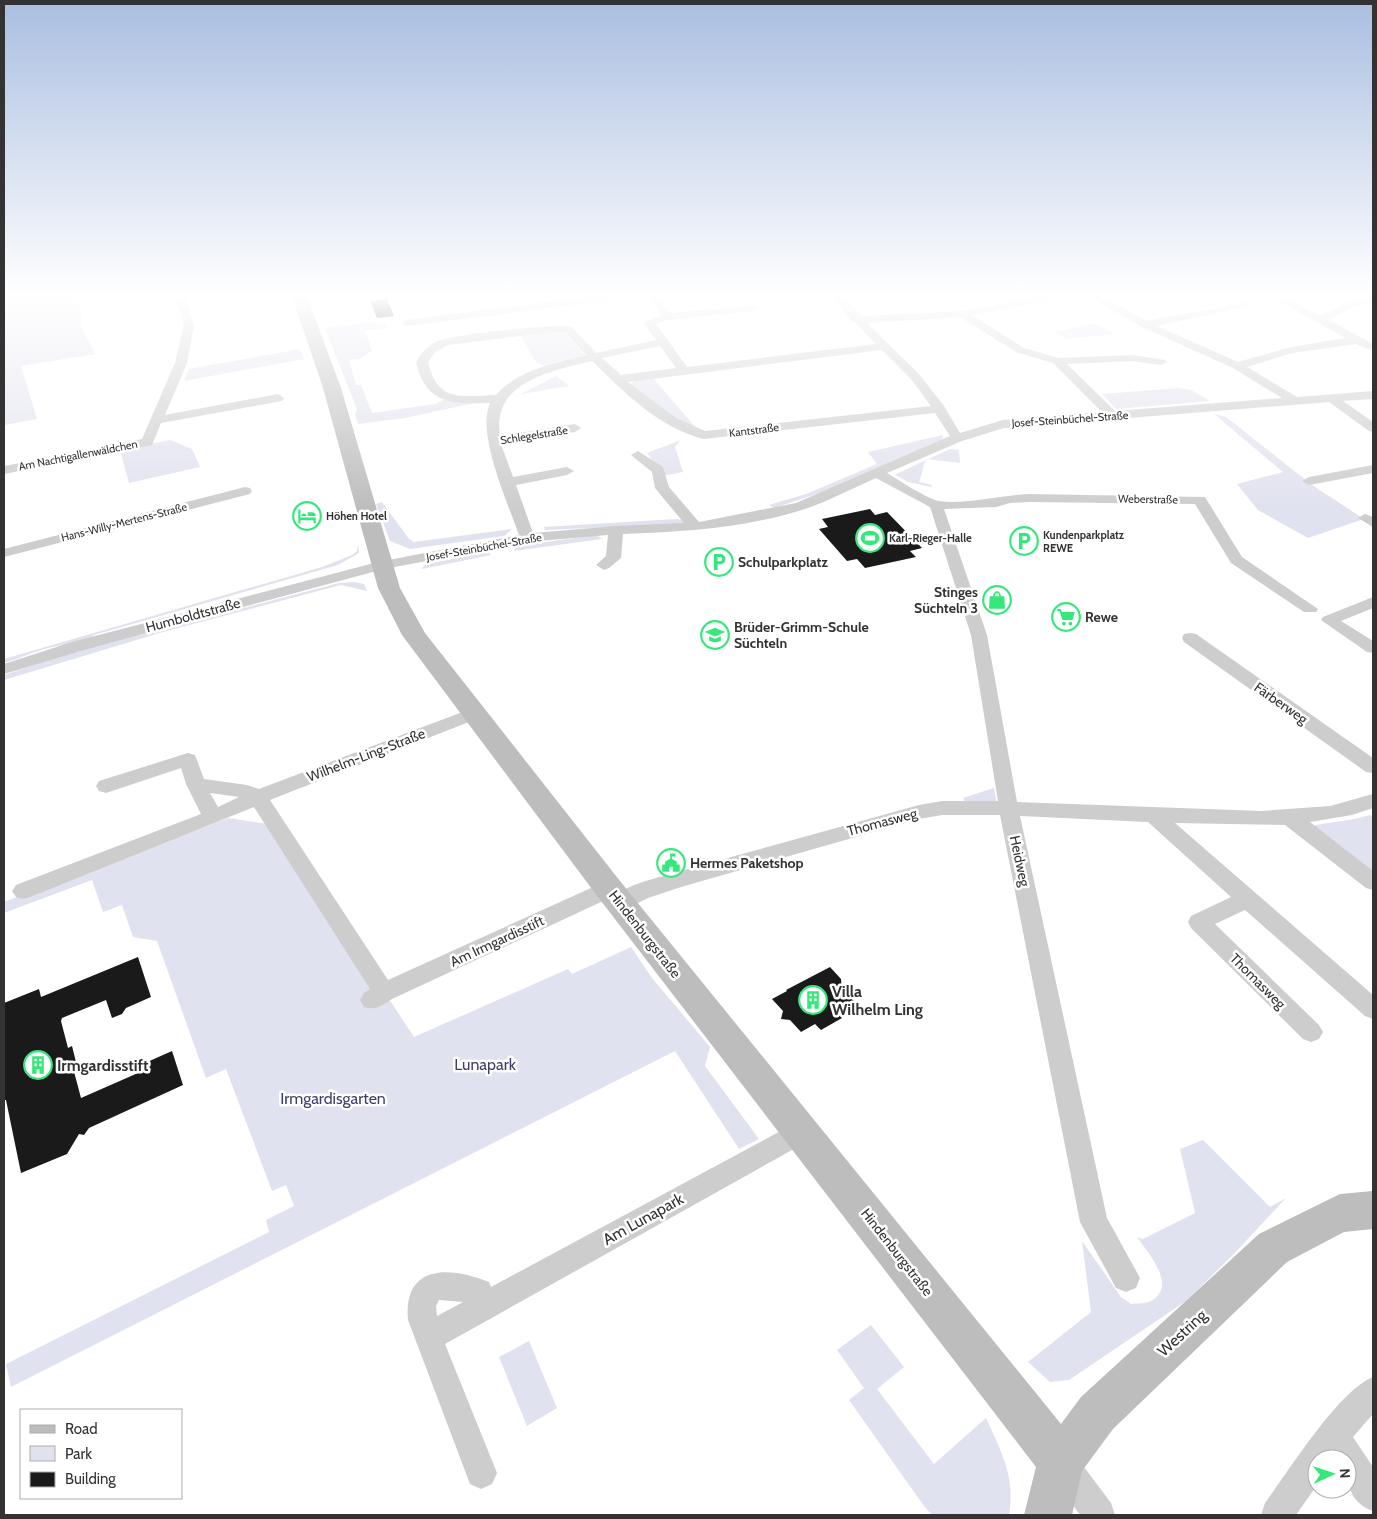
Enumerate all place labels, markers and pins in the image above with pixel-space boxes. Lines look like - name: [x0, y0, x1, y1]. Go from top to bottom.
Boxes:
- hotel icon: Höhen Hotel: [292, 501, 322, 531]
- place label: Höhen Hotel: [326, 509, 387, 523]
- sports icon: Karl-Rieger-Halle: [855, 523, 885, 553]
- parking icon: Kundenparkplatz REWE: [1009, 526, 1039, 556]
- place label: Kundenparkplatz REWE: [1043, 528, 1125, 555]
- place label: Karl-Rieger-Halle: [889, 531, 972, 545]
- parking icon: Schulparkplatz: [704, 547, 734, 577]
- place label: Schulparkplatz: [738, 553, 828, 571]
- place label: Stinges Süchteln 3: [914, 583, 978, 617]
- shop icon: Stinges Süchteln 3: [982, 585, 1012, 615]
- supermarket icon: Rewe: [1051, 602, 1081, 632]
- place label: Rewe: [1085, 608, 1118, 626]
- place label: Brüder-Grimm-Schule Süchteln: [734, 618, 869, 652]
- school or university icon: Brüder-Grimm-Schule Süchteln: [700, 620, 730, 650]
- public building icon: Hermes Paketshop: [656, 848, 686, 878]
- place label: Hermes Paketshop: [690, 854, 804, 872]
- place label: Villa Wilhelm Ling: [832, 982, 923, 1019]
- building icon: Villa Wilhelm Ling: [798, 985, 828, 1015]
- building icon: Irmgardisstift: [23, 1050, 53, 1080]
- place label: Irmgardisstift: [57, 1056, 149, 1075]

